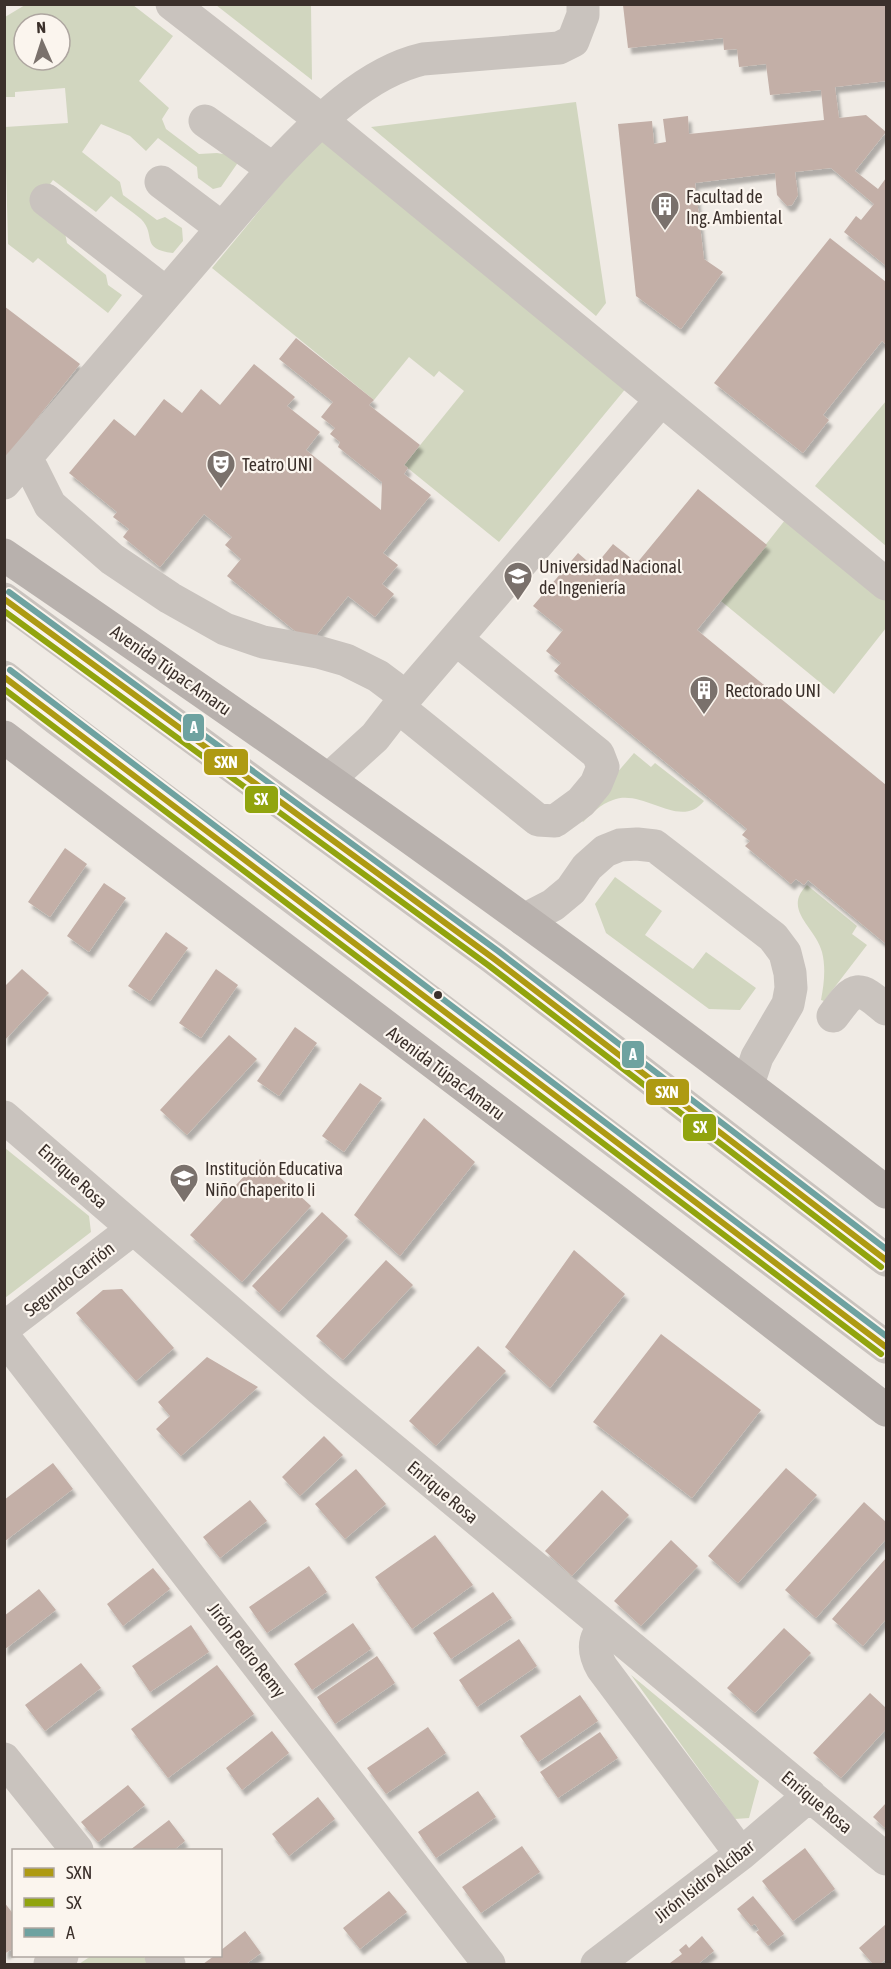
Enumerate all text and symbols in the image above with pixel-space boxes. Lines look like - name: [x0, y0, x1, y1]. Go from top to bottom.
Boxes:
- north arrow: [12, 12, 72, 72]
- text: N: [36, 18, 46, 36]
- place label: Facultad de Ing. Ambiental: [686, 186, 783, 228]
- building icon: Facultad de Ing. Ambiental: [649, 190, 681, 232]
- theatre icon: Teatro UNI: [205, 448, 237, 490]
- place label: Teatro UNI: [242, 454, 313, 475]
- place label: Universidad Nacional de Ingeniería: [539, 556, 682, 598]
- school or university icon: Universidad Nacional de Ingeniería: [502, 560, 534, 602]
- street label: Avenida Túpac Amaru: [107, 621, 235, 719]
- building icon: Rectorado UNI: [688, 674, 720, 716]
- place label: Rectorado UNI: [725, 680, 821, 701]
- line badge: A: [182, 713, 205, 742]
- text: A: [189, 718, 198, 736]
- line badge: SXN: [203, 748, 249, 776]
- text: SXN: [214, 753, 238, 771]
- line badge: SX: [244, 785, 279, 814]
- text: SX: [254, 790, 269, 808]
- unlabelled marker: [432, 989, 444, 1001]
- street label: Avenida Túpac Amaru: [383, 1022, 509, 1124]
- line badge: A: [621, 1040, 645, 1069]
- text: A: [628, 1045, 637, 1063]
- line badge: SXN: [645, 1078, 690, 1106]
- text: SXN: [655, 1083, 679, 1101]
- line badge: SX: [682, 1113, 717, 1142]
- text: SX: [693, 1118, 708, 1136]
- street label: Enrique Rosa: [34, 1139, 112, 1213]
- place label: Institución Educativa Niño Chaperito Ii: [205, 1158, 343, 1200]
- school or university icon: Institución Educativa Niño Chaperito Ii: [168, 1162, 200, 1204]
- street label: Segundo Carrión: [20, 1237, 118, 1321]
- street label: Enrique Rosa: [403, 1456, 483, 1528]
- street label: Jirón Pedro Remy: [204, 1599, 290, 1701]
- street label: Enrique Rosa: [777, 1766, 857, 1838]
- street label: Jirón Isidro Alcíbar: [650, 1835, 759, 1927]
- legend: [12, 1849, 222, 1957]
- text: SXN: [66, 1862, 92, 1883]
- text: SX: [66, 1892, 83, 1913]
- text: A: [66, 1922, 75, 1943]

